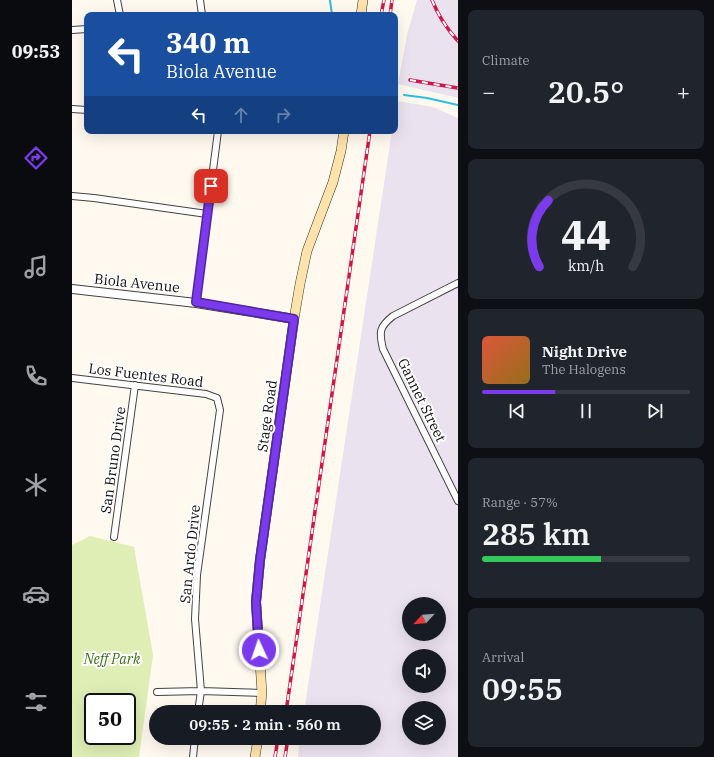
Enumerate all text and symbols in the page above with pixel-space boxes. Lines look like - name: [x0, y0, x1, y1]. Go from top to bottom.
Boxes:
- text: 340 m: [166, 24, 250, 61]
- icon: left: [100, 28, 152, 80]
- text: 09:53: [12, 40, 60, 63]
- text: Climate: [482, 52, 529, 69]
- text: Biola Avenue: [166, 60, 277, 83]
- text: 20.5°: [548, 72, 624, 111]
- text: −: [482, 77, 495, 106]
- text: +: [677, 77, 690, 106]
- icon: left: [188, 104, 210, 126]
- icon: ahead: [230, 104, 252, 126]
- icon: right: [272, 104, 294, 126]
- icon: directions: [22, 144, 50, 172]
- pin: [194, 169, 228, 203]
- icon: arrive: [200, 175, 222, 197]
- text: 44: [561, 207, 611, 261]
- icon: music: [22, 253, 50, 281]
- text: km/h: [568, 256, 604, 275]
- street label: Biola Avenue: [93, 270, 181, 296]
- text: Night Drive: [542, 342, 627, 361]
- street label: Gannet Street: [394, 355, 450, 445]
- street label: Los Fuentes Road: [87, 359, 205, 391]
- text: The Halogens: [542, 361, 626, 378]
- icon: phone: [22, 362, 50, 390]
- street label: Stage Road: [253, 378, 281, 453]
- icon: previous: [506, 400, 528, 422]
- icon: pause: [575, 400, 597, 422]
- icon: next: [644, 400, 666, 422]
- street label: San Bruno Drive: [97, 405, 129, 515]
- icon: climate: [22, 471, 50, 499]
- text: Range · 57%: [482, 494, 558, 511]
- street label: San Ardo Drive: [176, 504, 204, 604]
- text: 285 km: [482, 514, 590, 553]
- icon: car: [22, 580, 50, 608]
- north arrow: [402, 597, 446, 641]
- map controls: [402, 597, 446, 745]
- position arrow: [238, 629, 280, 671]
- button: sound: [402, 649, 446, 693]
- text: Arrival: [482, 649, 524, 666]
- park label: Neff Park: [83, 650, 141, 668]
- text: 09:55: [482, 669, 563, 708]
- icon: filters: [22, 688, 50, 716]
- speed limit sign: 50: [84, 693, 136, 745]
- button: layers: [402, 701, 446, 745]
- text: 09:55 · 2 min · 560 m: [189, 715, 341, 734]

